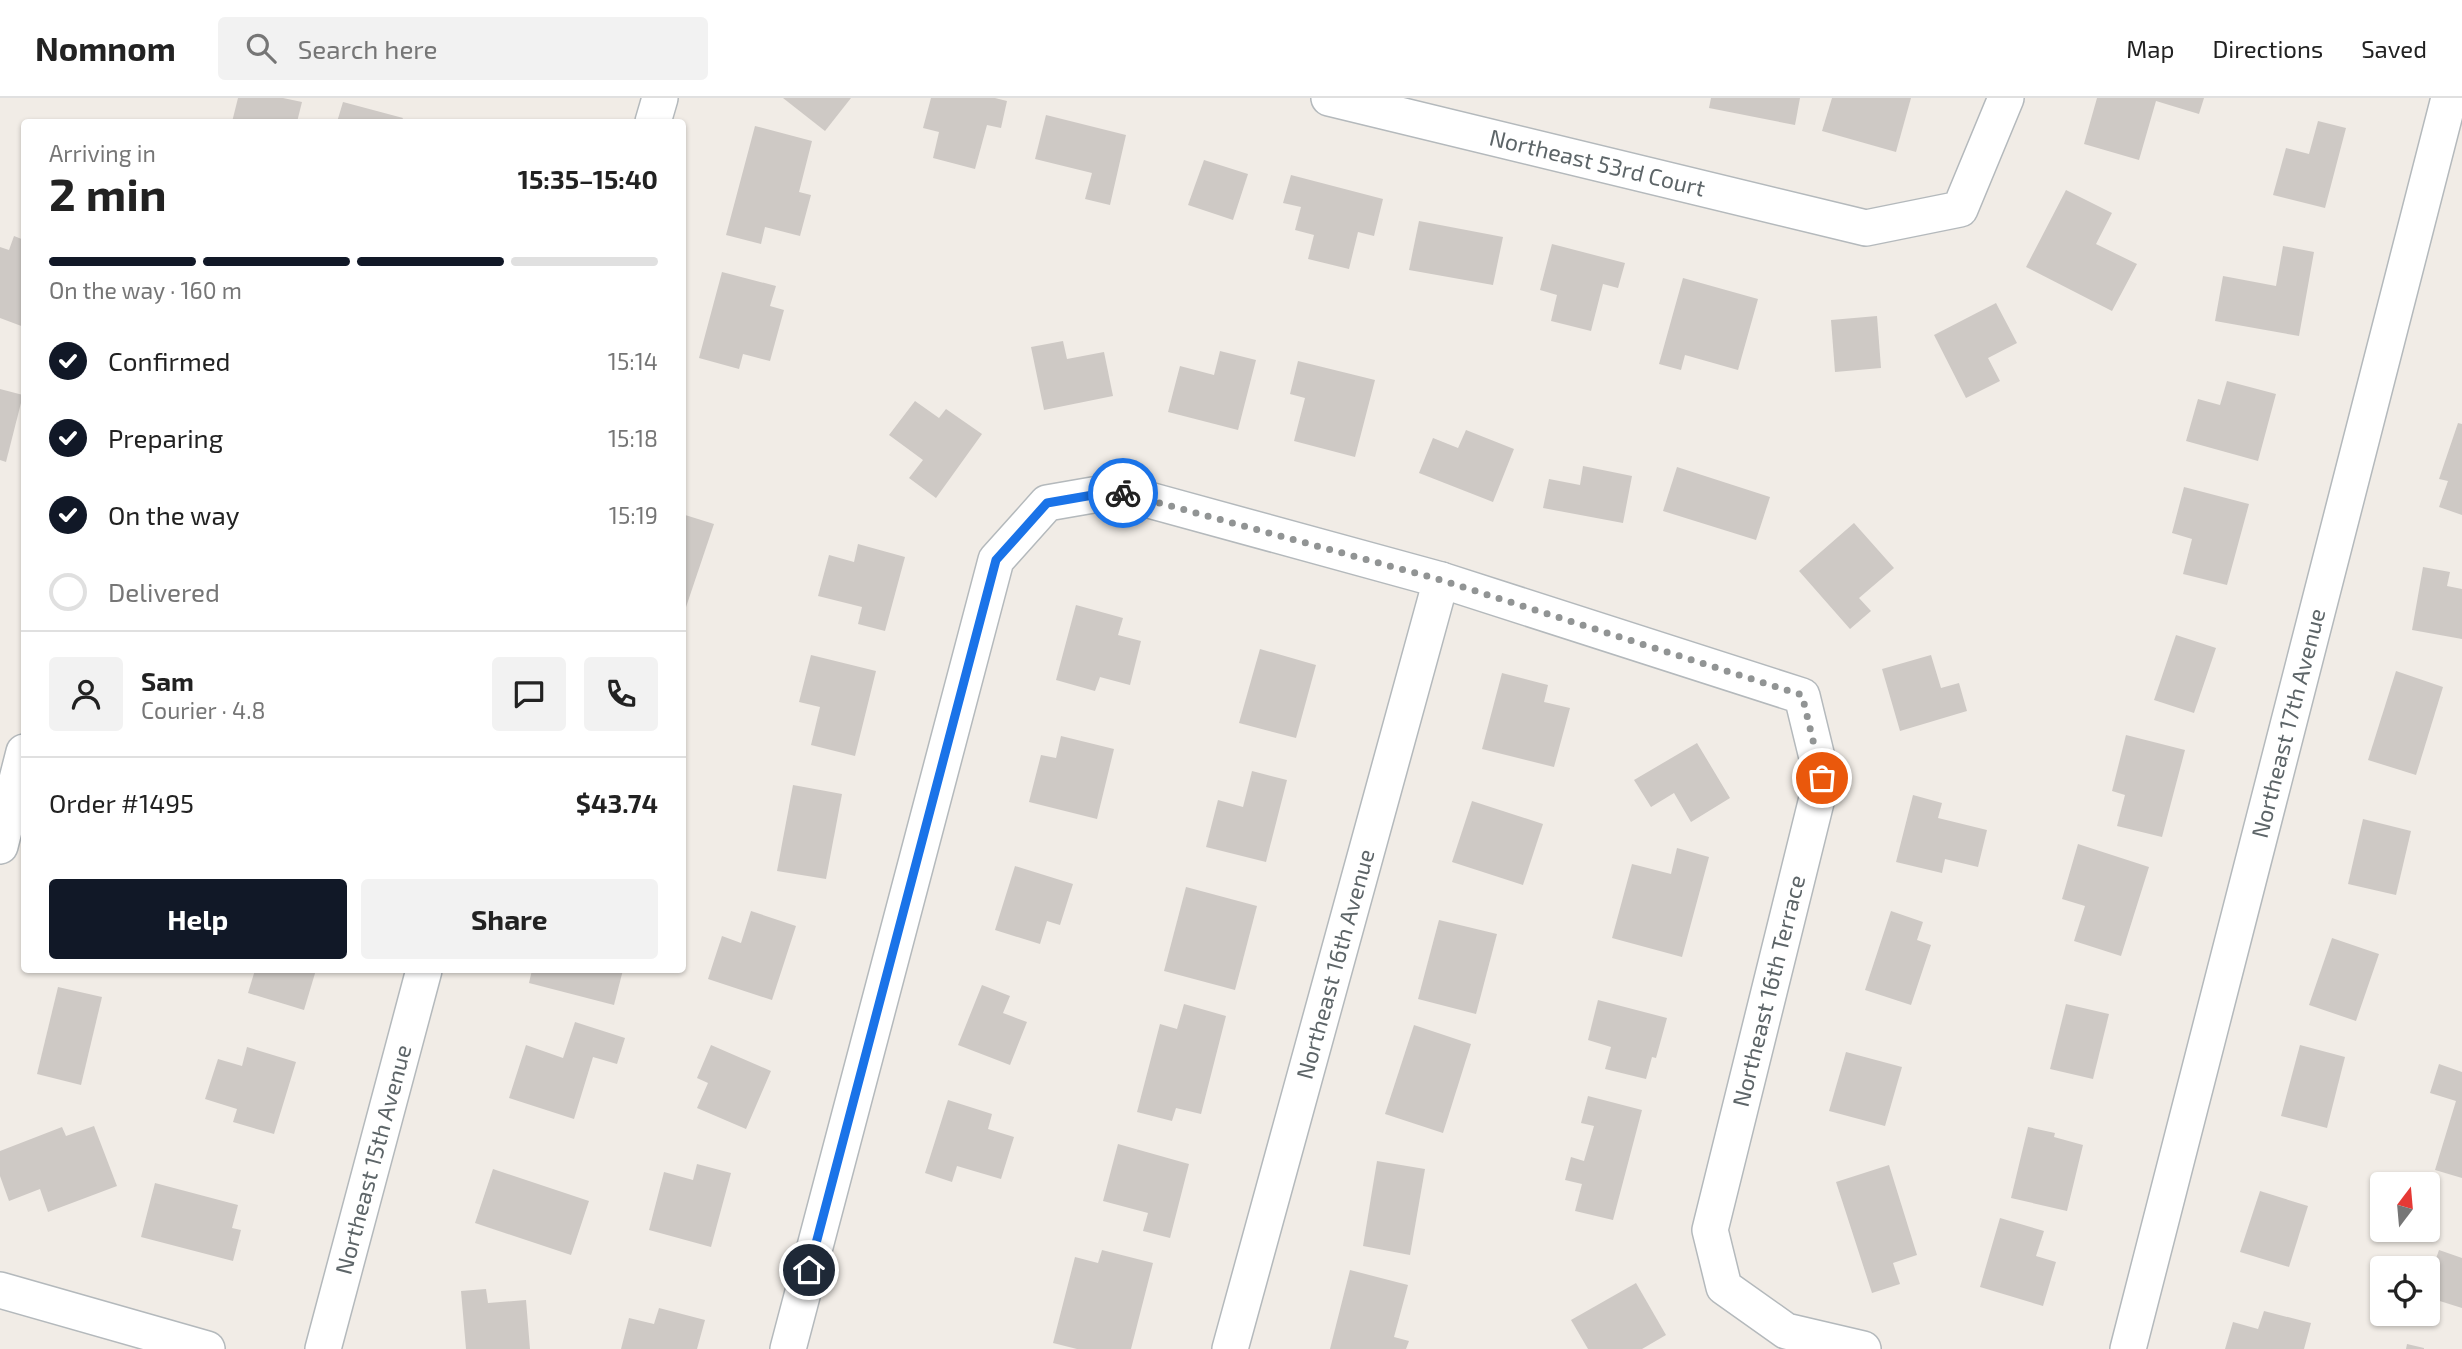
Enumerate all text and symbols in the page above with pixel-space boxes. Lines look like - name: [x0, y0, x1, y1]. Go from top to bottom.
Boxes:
- search box: [218, 17, 708, 80]
- text: Nomnom: [35, 28, 176, 68]
- icon: search: [242, 29, 280, 67]
- text: Search here: [298, 33, 437, 64]
- text: Map: [2126, 34, 2174, 63]
- text: Directions: [2212, 34, 2323, 63]
- text: Saved: [2361, 34, 2427, 63]
- street label: Northeast 53rd Court: [1487, 122, 1708, 202]
- text: Arriving in: [49, 139, 156, 167]
- text: 15:35–15:40: [518, 163, 658, 194]
- text: 2 min: [49, 165, 167, 220]
- text: On the way · 160 m: [49, 276, 242, 304]
- icon: check: [49, 342, 87, 380]
- text: Confirmed: [108, 345, 231, 376]
- text: 15:14: [608, 347, 658, 375]
- icon: check: [49, 419, 87, 457]
- text: Preparing: [108, 422, 223, 453]
- text: 15:18: [608, 424, 658, 452]
- courier: [1088, 458, 1158, 528]
- icon: bike: [1104, 474, 1142, 512]
- icon: check: [49, 496, 87, 534]
- text: On the way: [108, 499, 239, 530]
- text: 15:19: [609, 501, 658, 529]
- text: Delivered: [108, 576, 220, 607]
- street label: Northeast 17th Avenue: [2245, 605, 2330, 841]
- button: person: [49, 657, 123, 731]
- button: chat: [492, 657, 566, 731]
- button: phone: [584, 657, 658, 731]
- text: Sam: [141, 665, 194, 696]
- text: Courier · 4.8: [141, 696, 265, 724]
- pin: [1792, 748, 1852, 808]
- icon: bag: [1803, 759, 1841, 797]
- text: Order #1495: [49, 787, 194, 818]
- text: $43.74: [576, 787, 658, 818]
- street label: Northeast 16th Avenue: [1290, 846, 1380, 1082]
- street label: Northeast 16th Terrace: [1726, 872, 1810, 1110]
- button: Help: [49, 879, 347, 959]
- button: Share: [361, 879, 658, 959]
- street label: Northeast 15th Avenue: [329, 1041, 416, 1277]
- north arrow: [2370, 1172, 2440, 1242]
- map controls: [2370, 1172, 2440, 1326]
- pin: [779, 1240, 839, 1300]
- icon: home: [790, 1251, 828, 1289]
- button: locate: [2370, 1256, 2440, 1326]

